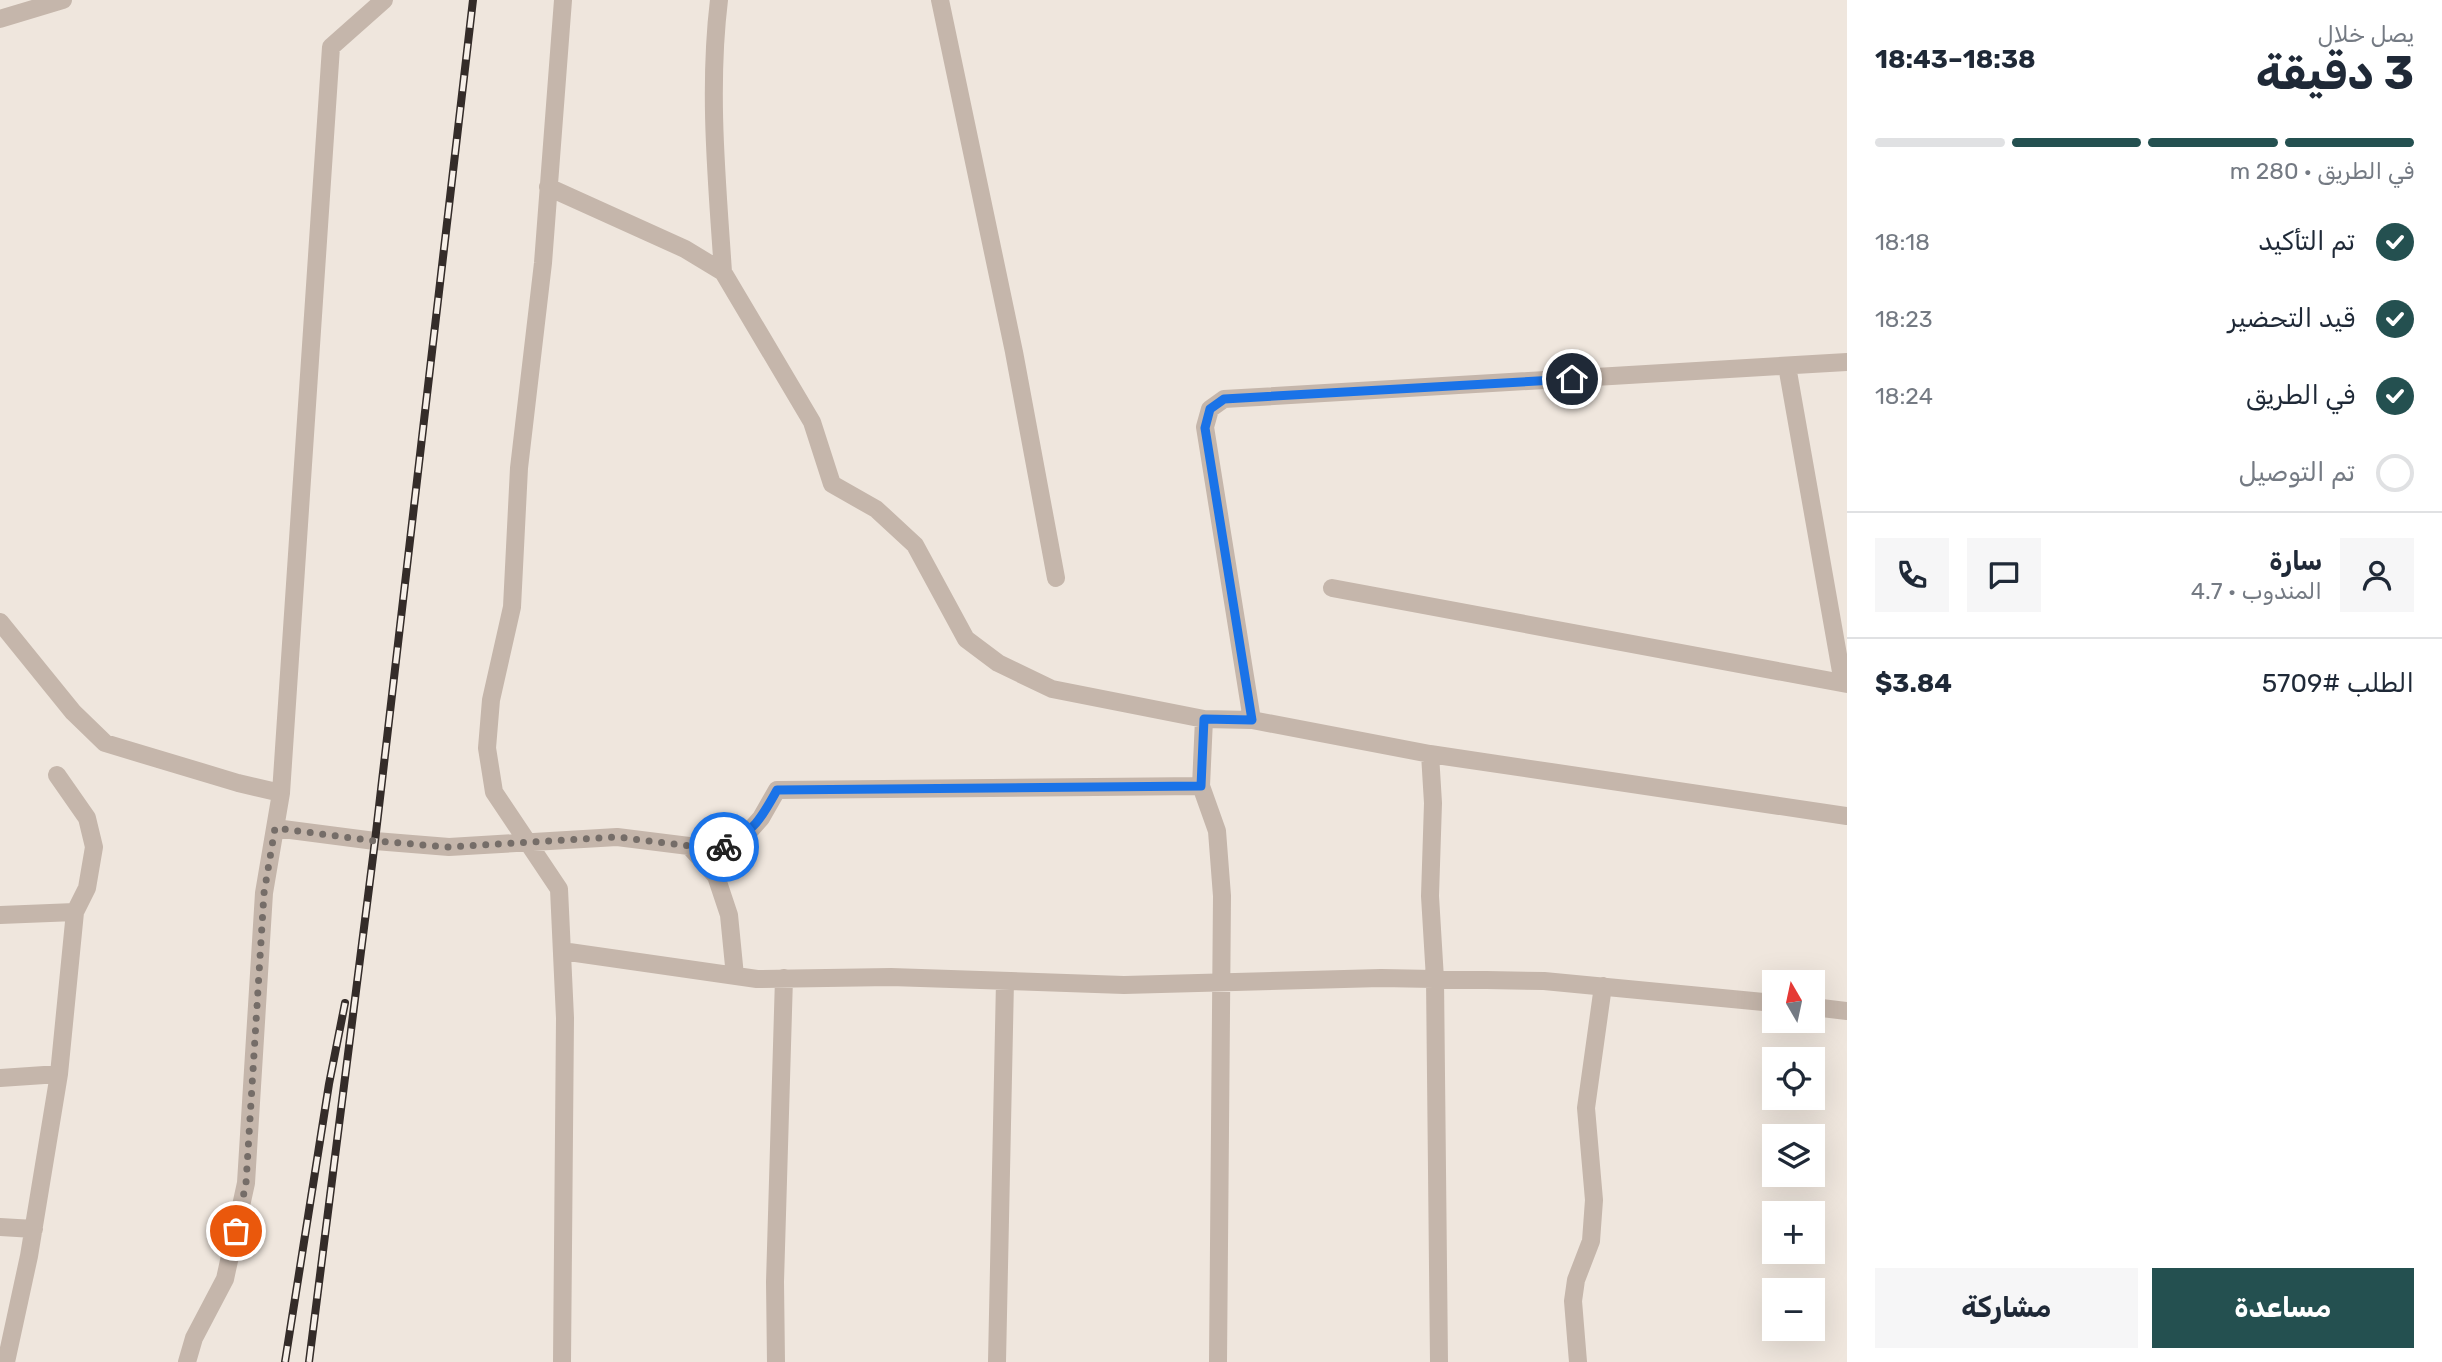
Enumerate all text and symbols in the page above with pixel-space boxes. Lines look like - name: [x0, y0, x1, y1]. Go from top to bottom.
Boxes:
- text: يصل خلال: [2318, 20, 2414, 48]
- text: 18:38–18:43: [1875, 44, 2036, 75]
- text: 3 دقيقة: [2256, 46, 2414, 101]
- text: في الطريق · 280 m: [2230, 157, 2414, 185]
- icon: check: [2376, 223, 2414, 261]
- text: تم التأكيد: [2258, 226, 2355, 257]
- text: 18:18: [1875, 228, 1930, 256]
- icon: check: [2376, 300, 2414, 338]
- text: قيد التحضير: [2228, 303, 2355, 334]
- text: 18:23: [1875, 305, 1933, 333]
- pin: [1542, 349, 1602, 409]
- icon: home: [1553, 360, 1591, 398]
- icon: check: [2376, 377, 2414, 415]
- text: في الطريق: [2246, 380, 2355, 411]
- text: 18:24: [1875, 382, 1933, 410]
- text: تم التوصيل: [2238, 457, 2355, 488]
- button: phone: [1875, 538, 1949, 612]
- button: chat: [1967, 538, 2041, 612]
- button: person: [2340, 538, 2414, 612]
- text: سارة: [2269, 546, 2322, 577]
- text: المندوب · 4.7: [2191, 577, 2322, 605]
- text: $3.84: [1875, 668, 1952, 699]
- text: الطلب #5709: [2262, 668, 2414, 699]
- courier: [689, 812, 759, 882]
- icon: bike: [705, 828, 743, 866]
- north arrow: [1762, 970, 1825, 1032]
- map controls: [1762, 970, 1825, 1341]
- button: locate: [1762, 1047, 1825, 1110]
- button: layers: [1762, 1124, 1825, 1187]
- pin: [206, 1201, 266, 1261]
- button: +: [1762, 1201, 1825, 1264]
- icon: bag: [217, 1212, 255, 1250]
- button: مشاركة: [1875, 1268, 2138, 1348]
- button: مساعدة: [2152, 1268, 2414, 1348]
- button: −: [1762, 1278, 1825, 1341]

